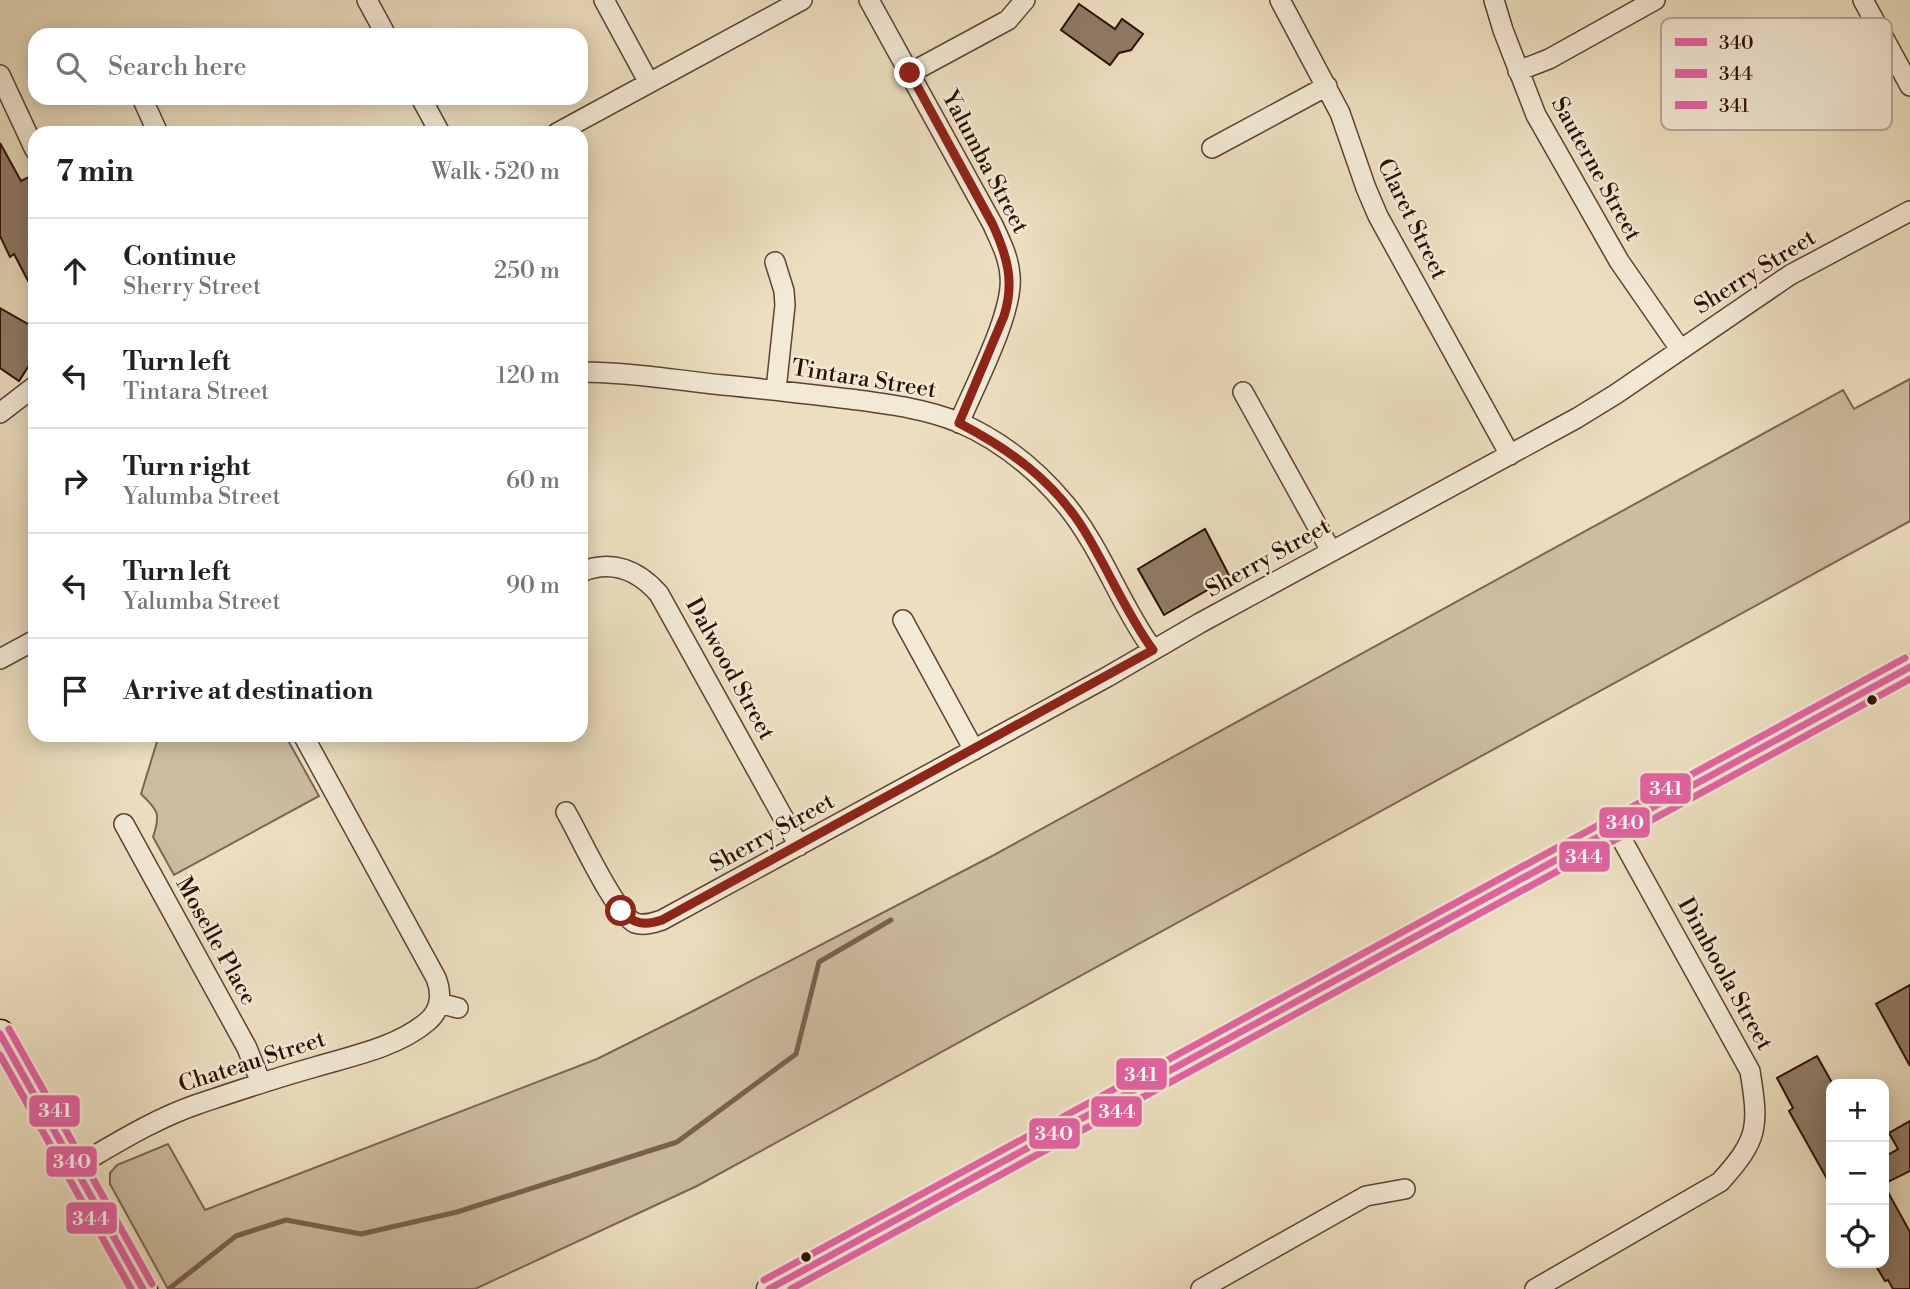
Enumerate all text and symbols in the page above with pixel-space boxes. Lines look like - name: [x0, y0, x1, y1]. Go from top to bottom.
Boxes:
- legend: [1661, 18, 1892, 130]
- search box: [28, 28, 588, 105]
- text: 340: [1719, 31, 1754, 55]
- icon: search: [52, 48, 90, 86]
- text: Search here: [108, 51, 247, 83]
- route end: [894, 57, 925, 88]
- text: 344: [1719, 62, 1753, 86]
- street label: Yalumba Street: [935, 85, 1034, 238]
- street label: Sauterne Street: [1545, 92, 1647, 246]
- text: 341: [1719, 94, 1749, 118]
- text: 7 min: [56, 153, 134, 191]
- street label: Claret Street: [1371, 154, 1453, 284]
- text: Walk · 520 m: [431, 158, 560, 186]
- street label: Sherry Street: [1689, 224, 1821, 320]
- text: Continue: [123, 241, 236, 273]
- icon: ahead: [56, 252, 94, 290]
- text: 250 m: [494, 257, 560, 285]
- text: Sherry Street: [123, 273, 261, 301]
- text: Turn left: [123, 346, 231, 378]
- street label: Tintara Street: [790, 354, 938, 404]
- icon: left: [56, 357, 94, 395]
- text: 120 m: [496, 362, 560, 390]
- text: Tintara Street: [123, 378, 269, 406]
- text: Turn right: [123, 451, 251, 483]
- icon: right: [56, 462, 94, 500]
- text: 60 m: [506, 467, 560, 495]
- text: Yalumba Street: [123, 483, 281, 511]
- street label: Sherry Street: [1201, 512, 1335, 604]
- text: Turn left: [123, 556, 231, 588]
- icon: left: [56, 567, 94, 605]
- text: 90 m: [506, 572, 560, 600]
- text: Yalumba Street: [123, 588, 281, 616]
- street label: Dalwood Street: [679, 593, 781, 745]
- icon: arrive: [56, 672, 94, 710]
- text: Arrive at destination: [123, 675, 373, 707]
- unlabelled marker: [1865, 693, 1879, 707]
- line badge: 341: [1639, 772, 1692, 805]
- text: 341: [1649, 777, 1683, 801]
- street label: Sherry Street: [705, 787, 839, 879]
- line badge: 340: [1598, 806, 1651, 839]
- text: 340: [1606, 811, 1644, 835]
- line badge: 344: [1558, 840, 1611, 873]
- text: 344: [1565, 845, 1603, 869]
- street label: Moselle Place: [169, 872, 263, 1010]
- street label: Dimboola Street: [1671, 893, 1779, 1055]
- route start: [605, 895, 636, 926]
- street label: Chateau Street: [175, 1025, 329, 1099]
- line badge: 341: [1115, 1057, 1168, 1091]
- text: 341: [1124, 1063, 1158, 1087]
- map controls: [1826, 1079, 1889, 1268]
- button: +: [1826, 1079, 1889, 1142]
- line badge: 341: [28, 1094, 81, 1128]
- line badge: 344: [1090, 1095, 1143, 1128]
- text: 341: [38, 1099, 72, 1123]
- text: 344: [1098, 1100, 1136, 1124]
- line badge: 340: [1028, 1117, 1081, 1150]
- text: 340: [1035, 1122, 1073, 1146]
- button: −: [1826, 1142, 1889, 1205]
- line badge: 340: [45, 1145, 98, 1178]
- text: 340: [53, 1150, 91, 1174]
- line badge: 344: [65, 1201, 118, 1235]
- button: locate: [1826, 1205, 1889, 1268]
- text: 344: [72, 1207, 110, 1231]
- unlabelled marker: [799, 1250, 813, 1264]

